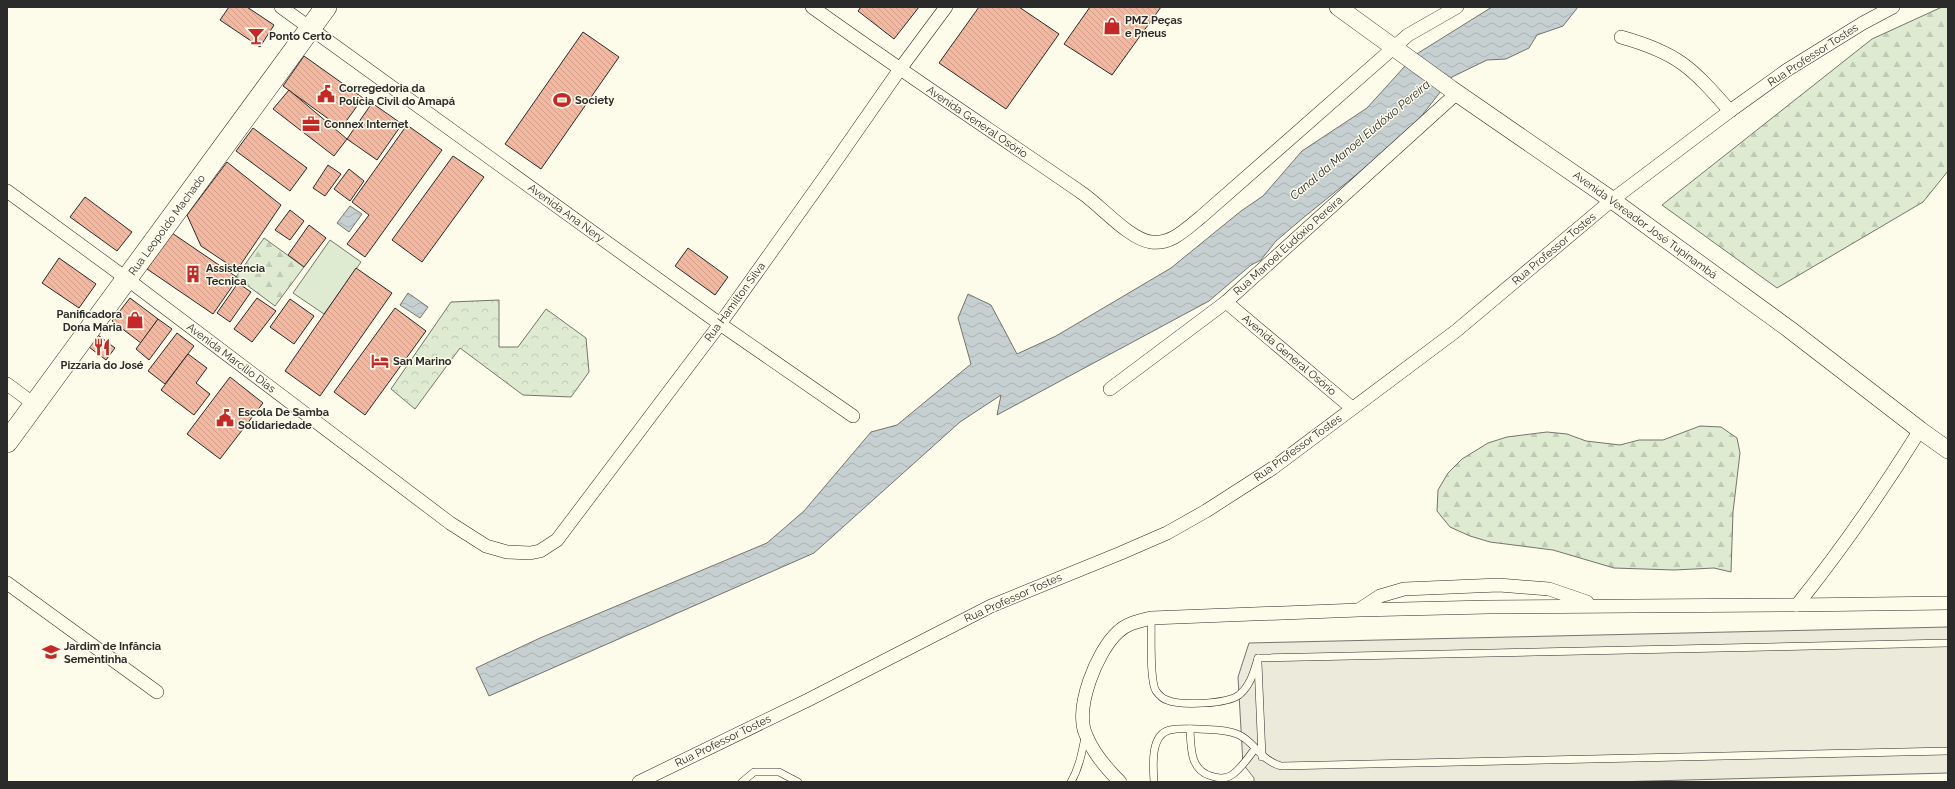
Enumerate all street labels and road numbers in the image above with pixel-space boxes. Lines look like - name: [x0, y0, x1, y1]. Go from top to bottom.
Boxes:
- street label: Rua Professor Tostes: [1765, 21, 1861, 89]
- street label: Avenida General Osório: [924, 83, 1030, 161]
- street label: Avenida Vereador José Tupinambá: [1570, 168, 1720, 282]
- street label: Rua Leopoldo Machado: [126, 172, 208, 278]
- street label: Avenida Ana Nery: [526, 181, 607, 245]
- street label: Rua Manoel Eudóxio Pereira: [1231, 194, 1345, 298]
- street label: Rua Professor Tostes: [1509, 210, 1599, 288]
- street label: Rua Hamilton Silva: [702, 260, 768, 344]
- street label: Avenida General Osório: [1239, 312, 1339, 399]
- street label: Avenida Marcílio Dias: [184, 320, 278, 396]
- street label: Rua Professor Tostes: [1252, 412, 1344, 484]
- street label: Rua Professor Tostes: [962, 571, 1064, 625]
- street label: Rua Professor Tostes: [673, 712, 773, 770]

